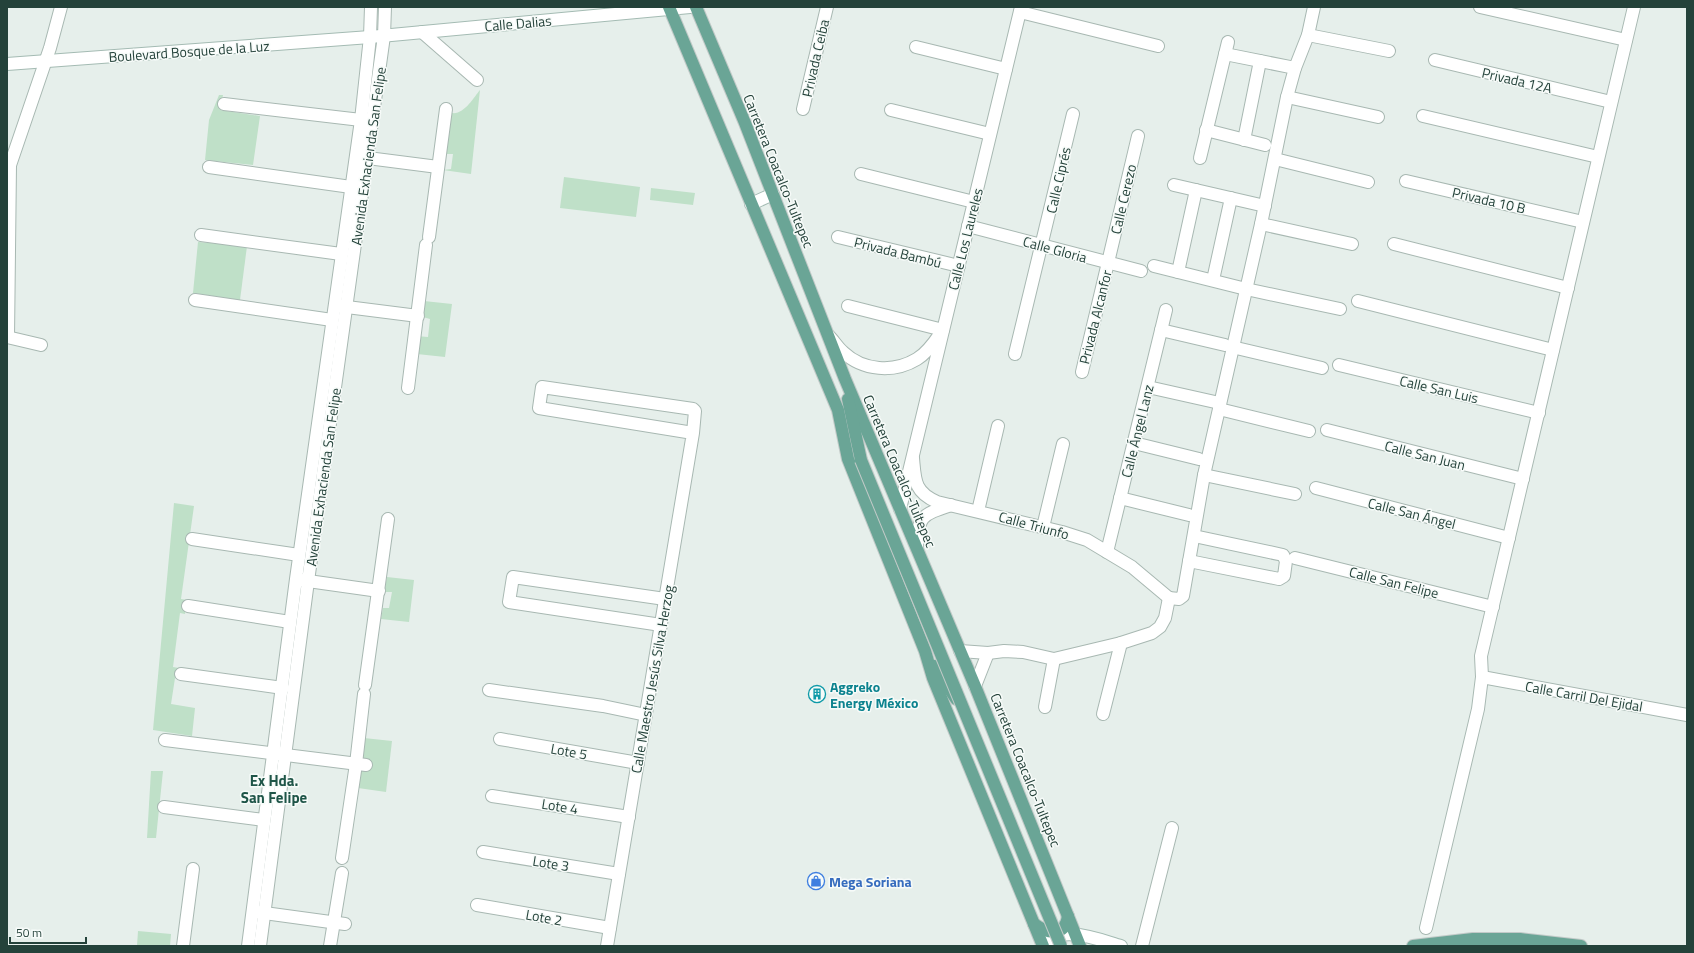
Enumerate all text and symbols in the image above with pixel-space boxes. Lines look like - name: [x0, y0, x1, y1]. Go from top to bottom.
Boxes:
- street label: Calle Dalias: [484, 10, 552, 36]
- street label: Privada Ceiba: [796, 17, 834, 99]
- street label: Boulevard Bosque de la Luz: [108, 35, 270, 67]
- street label: Privada 12A: [1480, 62, 1555, 98]
- street label: Avenida Exhacienda San Felipe: [345, 65, 391, 247]
- street label: Carretera Coacalco-Tultepec: [738, 91, 820, 251]
- street label: Calle Ciprés: [1040, 145, 1076, 215]
- street label: Calle Cerezo: [1105, 162, 1141, 236]
- street label: Privada 10 B: [1450, 181, 1528, 219]
- street label: Calle Los Laureles: [942, 186, 988, 292]
- street label: Calle Gloria: [1021, 230, 1089, 268]
- street label: Privada Bambú: [852, 231, 944, 273]
- street label: Privada Alcanfor: [1073, 268, 1117, 366]
- street label: Calle San Luis: [1398, 370, 1480, 408]
- street label: Calle Ángel Lanz: [1115, 382, 1159, 480]
- street label: Avenida Exhacienda San Felipe: [300, 386, 346, 568]
- street label: Carretera Coacalco-Tultepec: [858, 391, 942, 551]
- street label: Calle San Juan: [1382, 435, 1468, 475]
- street label: Calle San Ángel: [1366, 492, 1458, 534]
- street label: Calle Triunfo: [996, 506, 1072, 544]
- street label: Calle San Felipe: [1347, 561, 1441, 603]
- street label: Calle Maestro Jesús Silva Herzog: [625, 583, 679, 775]
- street label: Calle Carril Del Ejidal: [1524, 675, 1644, 717]
- place label: Aggreko Energy México: [830, 676, 918, 713]
- building icon: Aggreko Energy México: [807, 684, 827, 704]
- street label: Carretera Coacalco-Tultepec: [985, 690, 1067, 850]
- street label: Lote 5: [549, 737, 589, 765]
- district label: Ex Hda. San Felipe: [241, 769, 308, 809]
- street label: Lote 4: [540, 793, 580, 819]
- street label: Lote 3: [531, 850, 571, 876]
- shop icon: Mega Soriana: [806, 871, 826, 891]
- place label: Mega Soriana: [829, 871, 912, 892]
- street label: Lote 2: [524, 903, 564, 931]
- scale bar: [10, 919, 86, 945]
- text: 50 m: [16, 923, 42, 942]

